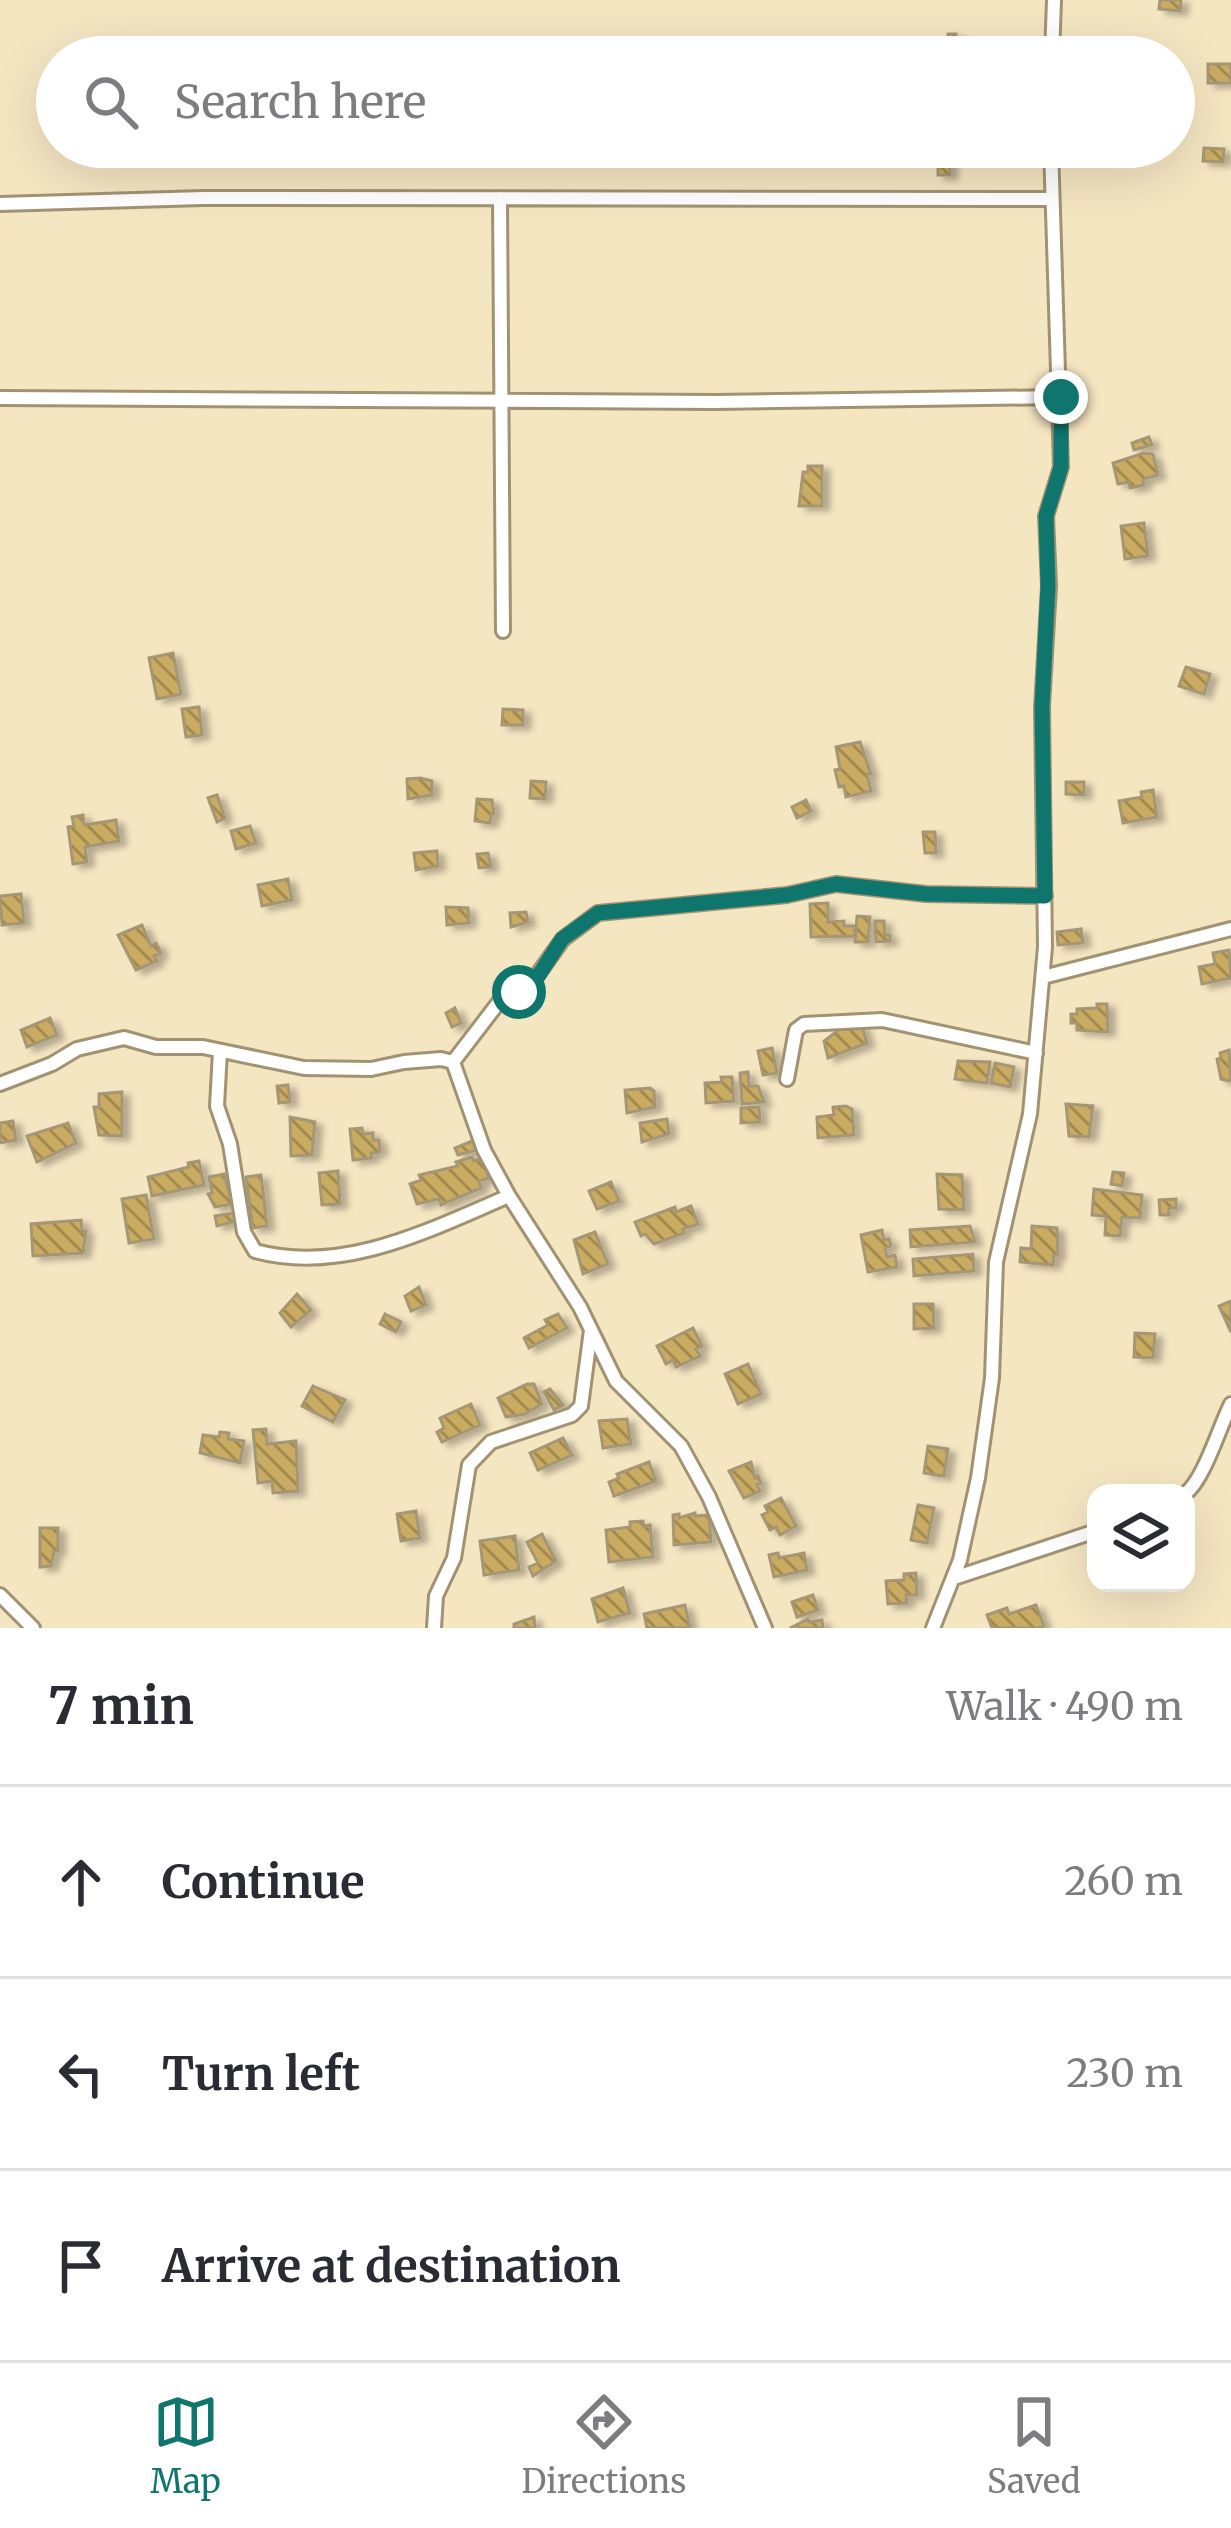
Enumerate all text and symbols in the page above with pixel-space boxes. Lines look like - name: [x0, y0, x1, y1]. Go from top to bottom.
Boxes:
- search box: [36, 36, 1195, 168]
- icon: search: [78, 69, 144, 135]
- text: Search here: [174, 74, 426, 130]
- route end: [1034, 370, 1088, 424]
- route start: [492, 965, 546, 1019]
- map controls: [1087, 1484, 1195, 1592]
- button: layers: [1087, 1484, 1195, 1592]
- text: 7 min: [48, 1674, 194, 1738]
- text: Walk · 490 m: [947, 1682, 1183, 1731]
- icon: ahead: [48, 1849, 114, 1915]
- text: Continue: [162, 1854, 364, 1910]
- text: 260 m: [1064, 1857, 1183, 1906]
- icon: left: [48, 2041, 114, 2107]
- text: Turn left: [162, 2046, 360, 2102]
- text: 230 m: [1066, 2049, 1183, 2098]
- icon: arrive: [48, 2233, 114, 2299]
- text: Arrive at destination: [162, 2238, 620, 2294]
- tab: Map: [150, 2389, 221, 2502]
- tab: Directions: [521, 2389, 686, 2502]
- tab: Saved: [987, 2389, 1081, 2502]

